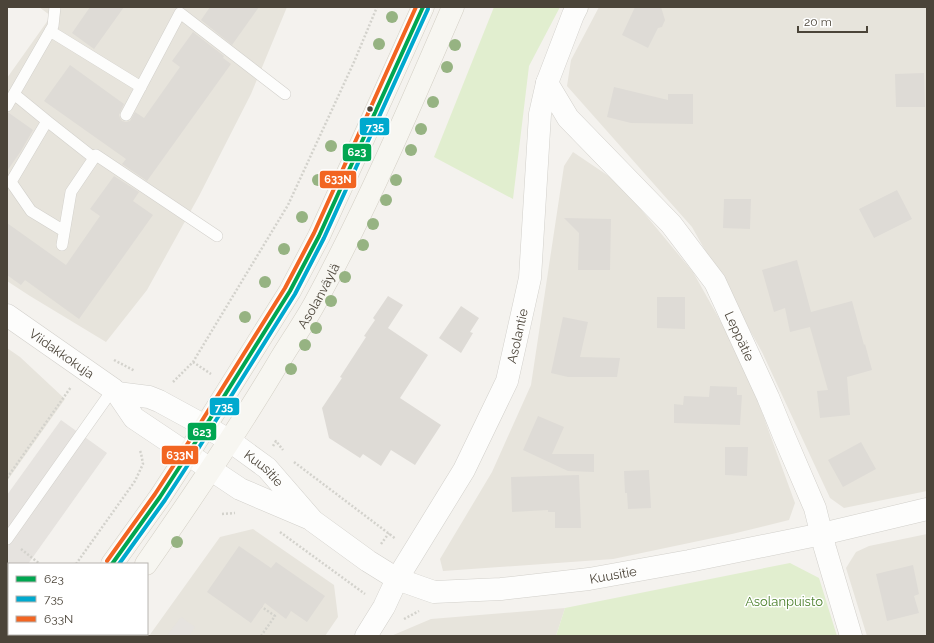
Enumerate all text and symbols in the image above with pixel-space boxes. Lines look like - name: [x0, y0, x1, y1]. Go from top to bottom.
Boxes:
- scale bar: [798, 8, 867, 34]
- text: 20 m: [804, 15, 832, 29]
- unlabelled marker: [365, 104, 375, 114]
- line badge: 735: [359, 117, 390, 136]
- text: 735: [366, 121, 384, 134]
- line badge: 623: [342, 143, 372, 162]
- text: 623: [347, 146, 367, 159]
- line badge: 633N: [319, 170, 357, 189]
- text: 633N: [324, 173, 352, 186]
- street label: Asolanväylä: [295, 261, 343, 331]
- street label: Asolantie: [504, 307, 531, 365]
- street label: Leppätie: [722, 309, 758, 364]
- street label: Viidakkokuja: [26, 326, 97, 382]
- line badge: 735: [209, 397, 240, 416]
- text: 735: [215, 401, 233, 414]
- line badge: 623: [187, 422, 217, 441]
- text: 623: [192, 426, 212, 439]
- line badge: 633N: [161, 445, 199, 465]
- street label: Kuusitie: [241, 447, 287, 490]
- text: 633N: [166, 449, 194, 462]
- legend: [8, 563, 148, 635]
- street label: Kuusitie: [588, 563, 638, 587]
- text: 623: [44, 572, 64, 586]
- text: 735: [44, 592, 64, 606]
- park label: Asolanpuisto: [745, 594, 823, 609]
- text: 633N: [44, 612, 73, 626]

